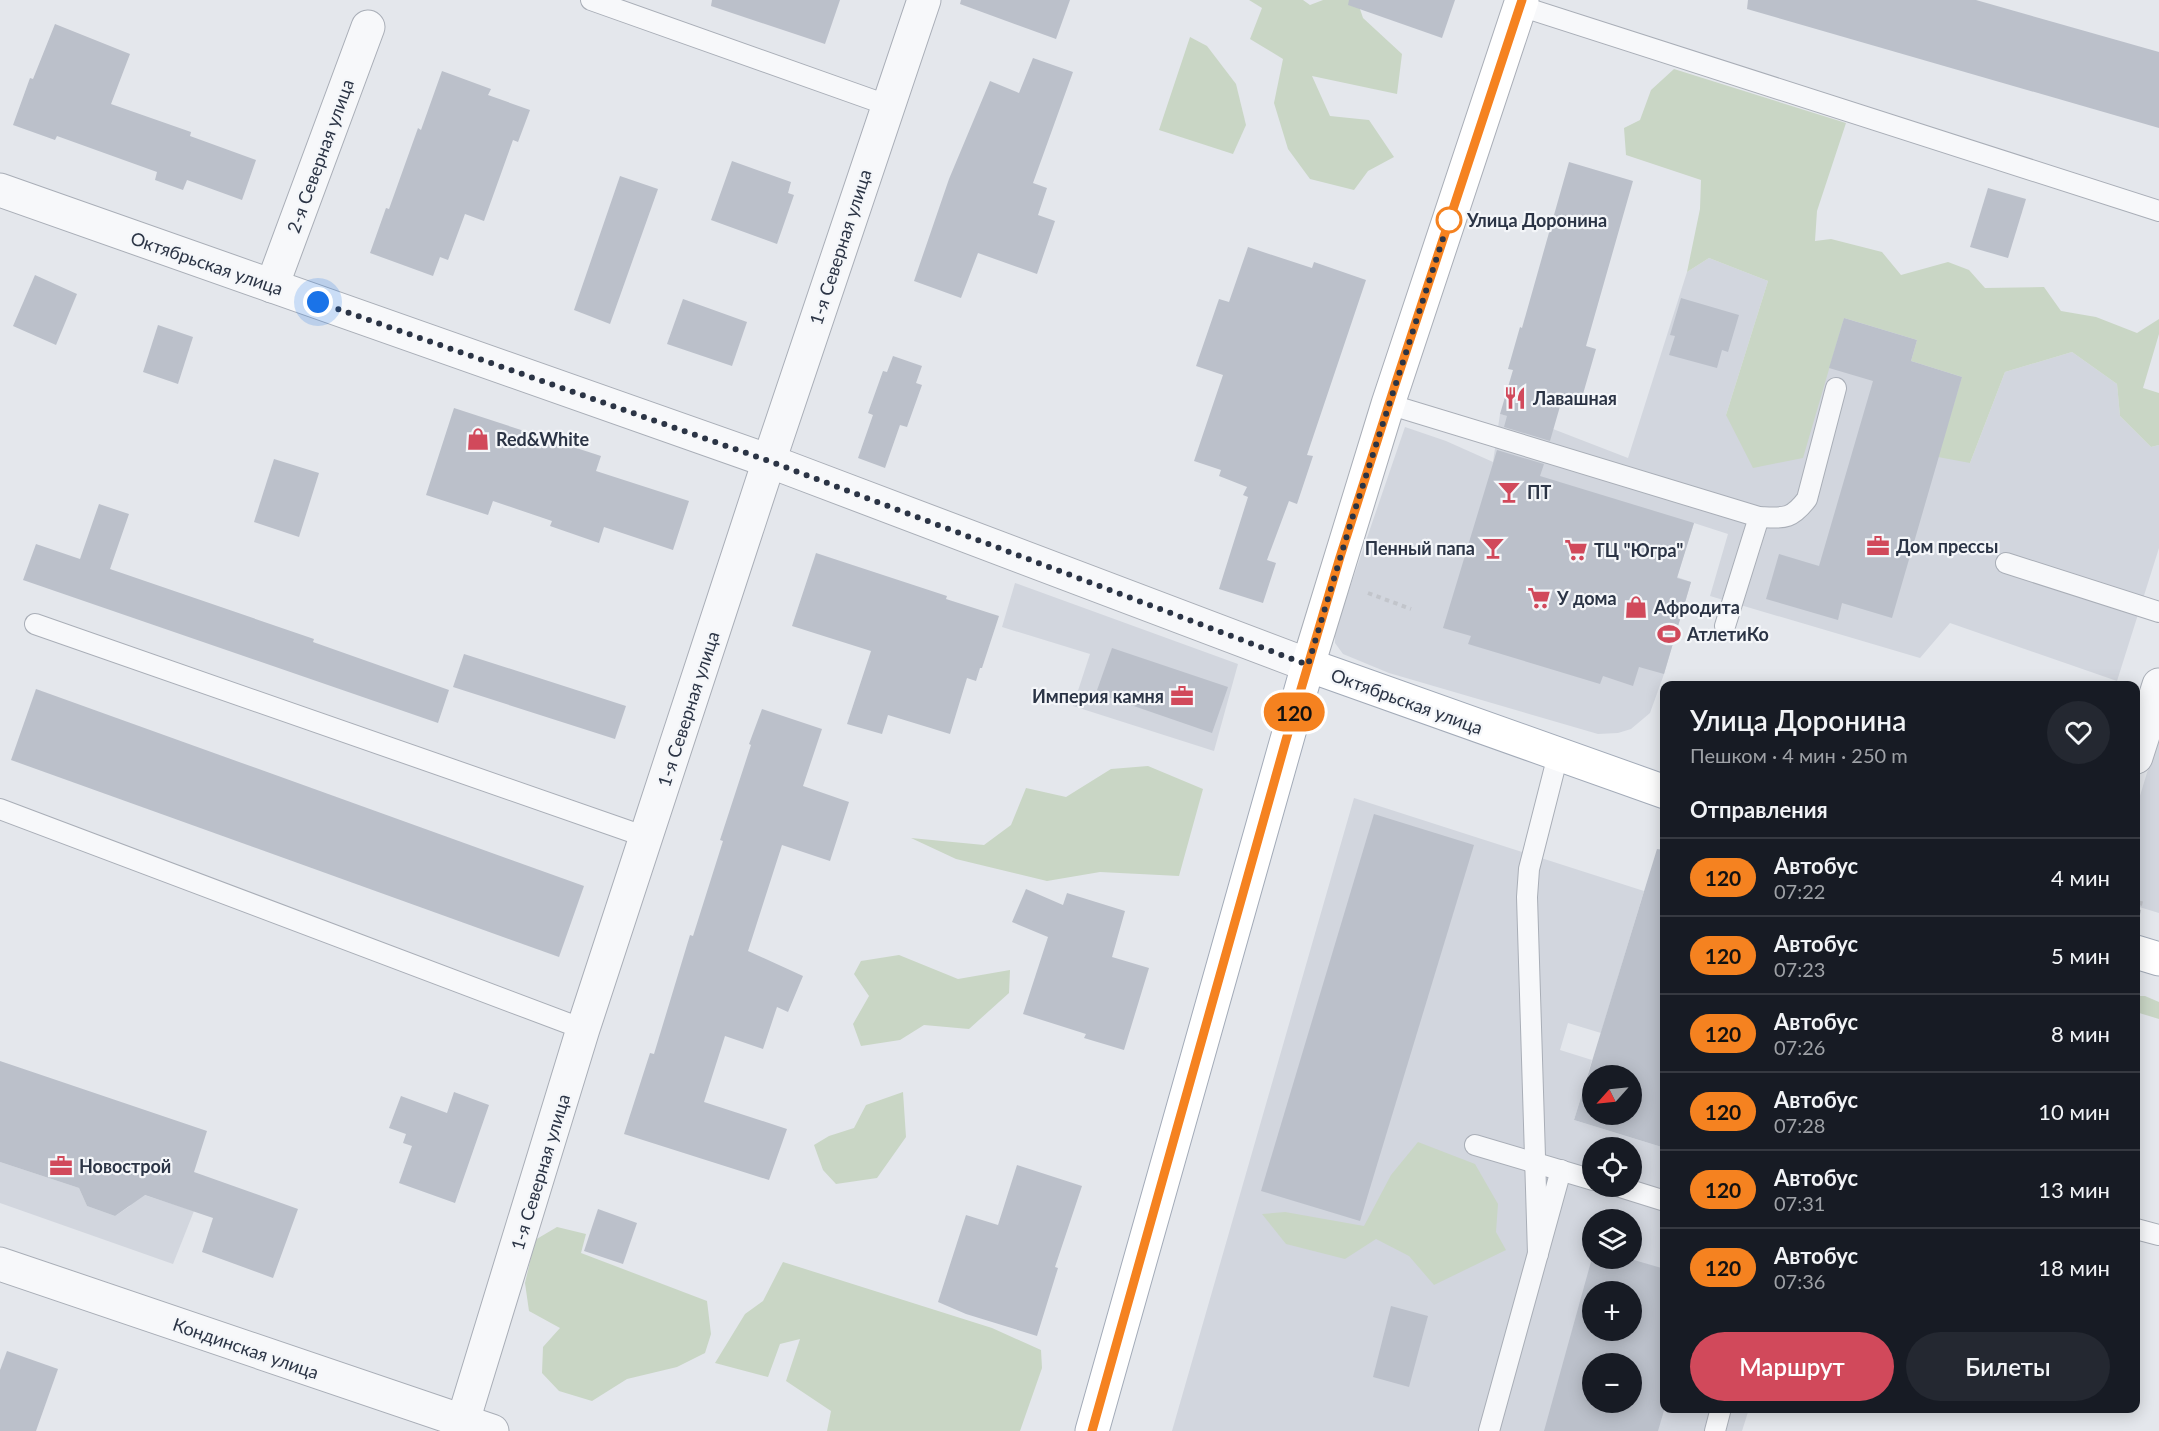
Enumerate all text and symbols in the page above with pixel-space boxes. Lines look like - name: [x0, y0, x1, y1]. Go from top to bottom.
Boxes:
- street label: 2-я Северная улица: [282, 76, 358, 236]
- street label: 1-я Северная улица: [804, 166, 876, 328]
- marker: Улица Доронина: [1436, 207, 1462, 233]
- place label: Улица Доронина: [1466, 209, 1607, 231]
- street label: Октябрьская улица: [128, 227, 286, 299]
- your location: [303, 287, 333, 317]
- restaurant icon: Лавашная: [1502, 385, 1528, 411]
- place label: Лавашная: [1532, 387, 1617, 409]
- shop icon: Red&White: [465, 426, 491, 452]
- place label: Red&White: [496, 428, 589, 450]
- bar icon: ПТ: [1496, 479, 1522, 505]
- place label: ПТ: [1527, 481, 1551, 503]
- office icon: Дом прессы: [1865, 533, 1891, 559]
- bar icon: Пенный папа: [1480, 535, 1506, 561]
- place label: Дом прессы: [1896, 535, 1998, 557]
- place label: Пенный папа: [1365, 537, 1475, 559]
- supermarket icon: ТЦ "Югра": [1563, 537, 1589, 563]
- place label: ТЦ "Югра": [1594, 539, 1683, 561]
- supermarket icon: У дома: [1526, 585, 1552, 611]
- place label: У дома: [1556, 587, 1617, 609]
- shop icon: Афродита: [1623, 594, 1649, 620]
- place label: Афродита: [1653, 596, 1740, 618]
- sports icon: АтлетиКо: [1656, 621, 1682, 647]
- place label: АтлетиКо: [1686, 623, 1769, 645]
- street label: 1-я Северная улица: [652, 628, 724, 790]
- street label: Октябрьская улица: [1328, 663, 1486, 739]
- office icon: Империя камня: [1169, 683, 1195, 709]
- place label: Империя камня: [1032, 685, 1164, 707]
- line badge: 120: [1260, 692, 1328, 732]
- text: 120: [1276, 700, 1312, 725]
- button: heart: [2047, 701, 2110, 764]
- text: Улица Доронина: [1690, 703, 1906, 737]
- text: Пешком · 4 мин · 250 m: [1690, 743, 1908, 767]
- text: Отправления: [1690, 796, 1828, 823]
- text: Автобус: [1774, 852, 1858, 879]
- text: 4 мин: [2051, 864, 2110, 891]
- text: 120: [1705, 865, 1741, 890]
- text: 07:22: [1774, 879, 1825, 903]
- text: Автобус: [1774, 930, 1858, 957]
- text: 5 мин: [2051, 942, 2110, 969]
- text: 120: [1705, 943, 1741, 968]
- text: 07:23: [1774, 957, 1825, 981]
- text: Автобус: [1774, 1008, 1858, 1035]
- text: 8 мин: [2051, 1020, 2110, 1047]
- text: 120: [1705, 1021, 1741, 1046]
- text: 07:26: [1774, 1035, 1825, 1059]
- north arrow: [1582, 1065, 1642, 1125]
- map controls: [1582, 1065, 1642, 1413]
- text: Автобус: [1774, 1086, 1858, 1113]
- street label: 1-я Северная улица: [506, 1091, 574, 1253]
- text: 10 мин: [2038, 1098, 2110, 1125]
- text: 120: [1705, 1099, 1741, 1124]
- text: 07:28: [1774, 1113, 1825, 1137]
- button: locate: [1582, 1137, 1642, 1197]
- office icon: Новострой: [48, 1153, 74, 1179]
- place label: Новострой: [79, 1155, 171, 1177]
- text: Автобус: [1774, 1164, 1858, 1191]
- text: 13 мин: [2038, 1176, 2110, 1203]
- text: 120: [1705, 1177, 1741, 1202]
- text: 07:31: [1774, 1191, 1825, 1215]
- button: layers: [1582, 1209, 1642, 1269]
- text: Автобус: [1774, 1242, 1858, 1269]
- text: 18 мин: [2038, 1254, 2110, 1281]
- text: 120: [1705, 1255, 1741, 1280]
- text: 07:36: [1774, 1269, 1825, 1293]
- button: +: [1582, 1281, 1642, 1341]
- street label: Кондинская улица: [170, 1313, 322, 1383]
- button: Маршрут: [1690, 1332, 1894, 1401]
- button: Билеты: [1906, 1332, 2110, 1401]
- button: −: [1582, 1353, 1642, 1413]

